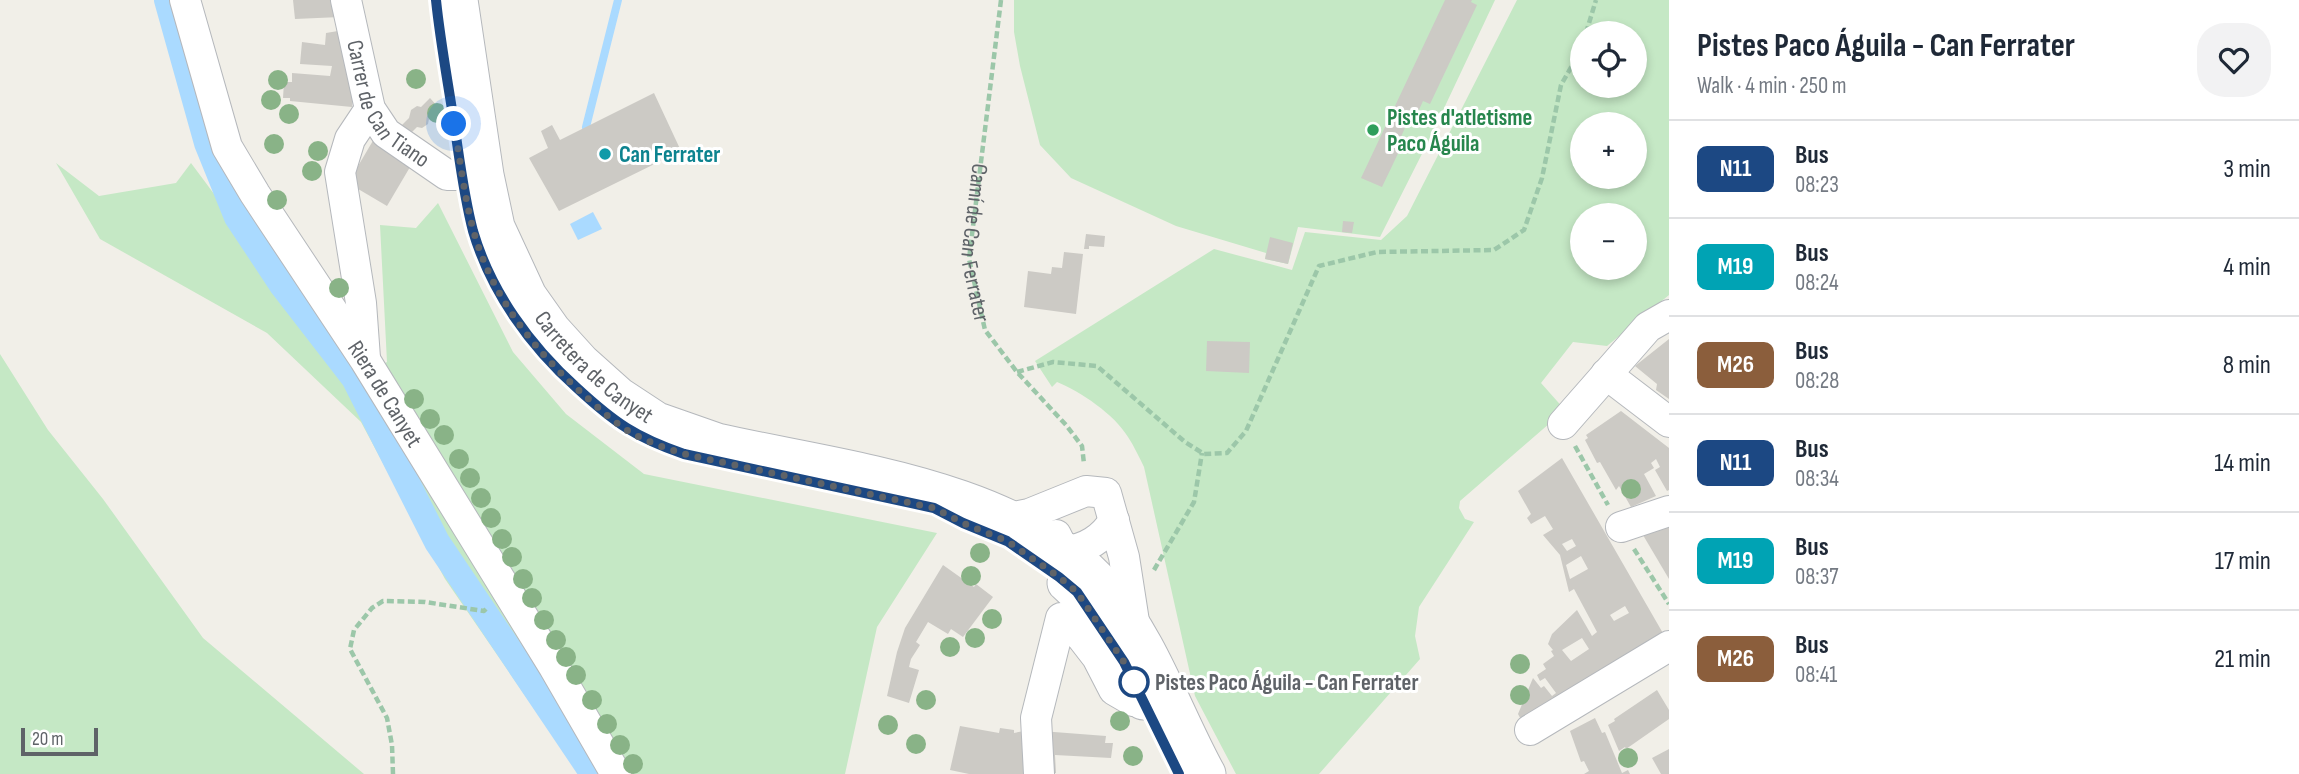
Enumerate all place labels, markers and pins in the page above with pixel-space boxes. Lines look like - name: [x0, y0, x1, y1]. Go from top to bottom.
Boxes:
- place label: Pistes d'atletisme Paco Águila: [1387, 104, 1532, 158]
- marker: Pistes d'atletisme Paco Águila: [1365, 122, 1381, 138]
- place label: Can Ferrater: [619, 141, 720, 169]
- marker: Can Ferrater: [597, 146, 613, 162]
- marker: Pistes Paco Águila - Can Ferrater: [1119, 667, 1149, 697]
- place label: Pistes Paco Águila - Can Ferrater: [1155, 669, 1419, 697]

